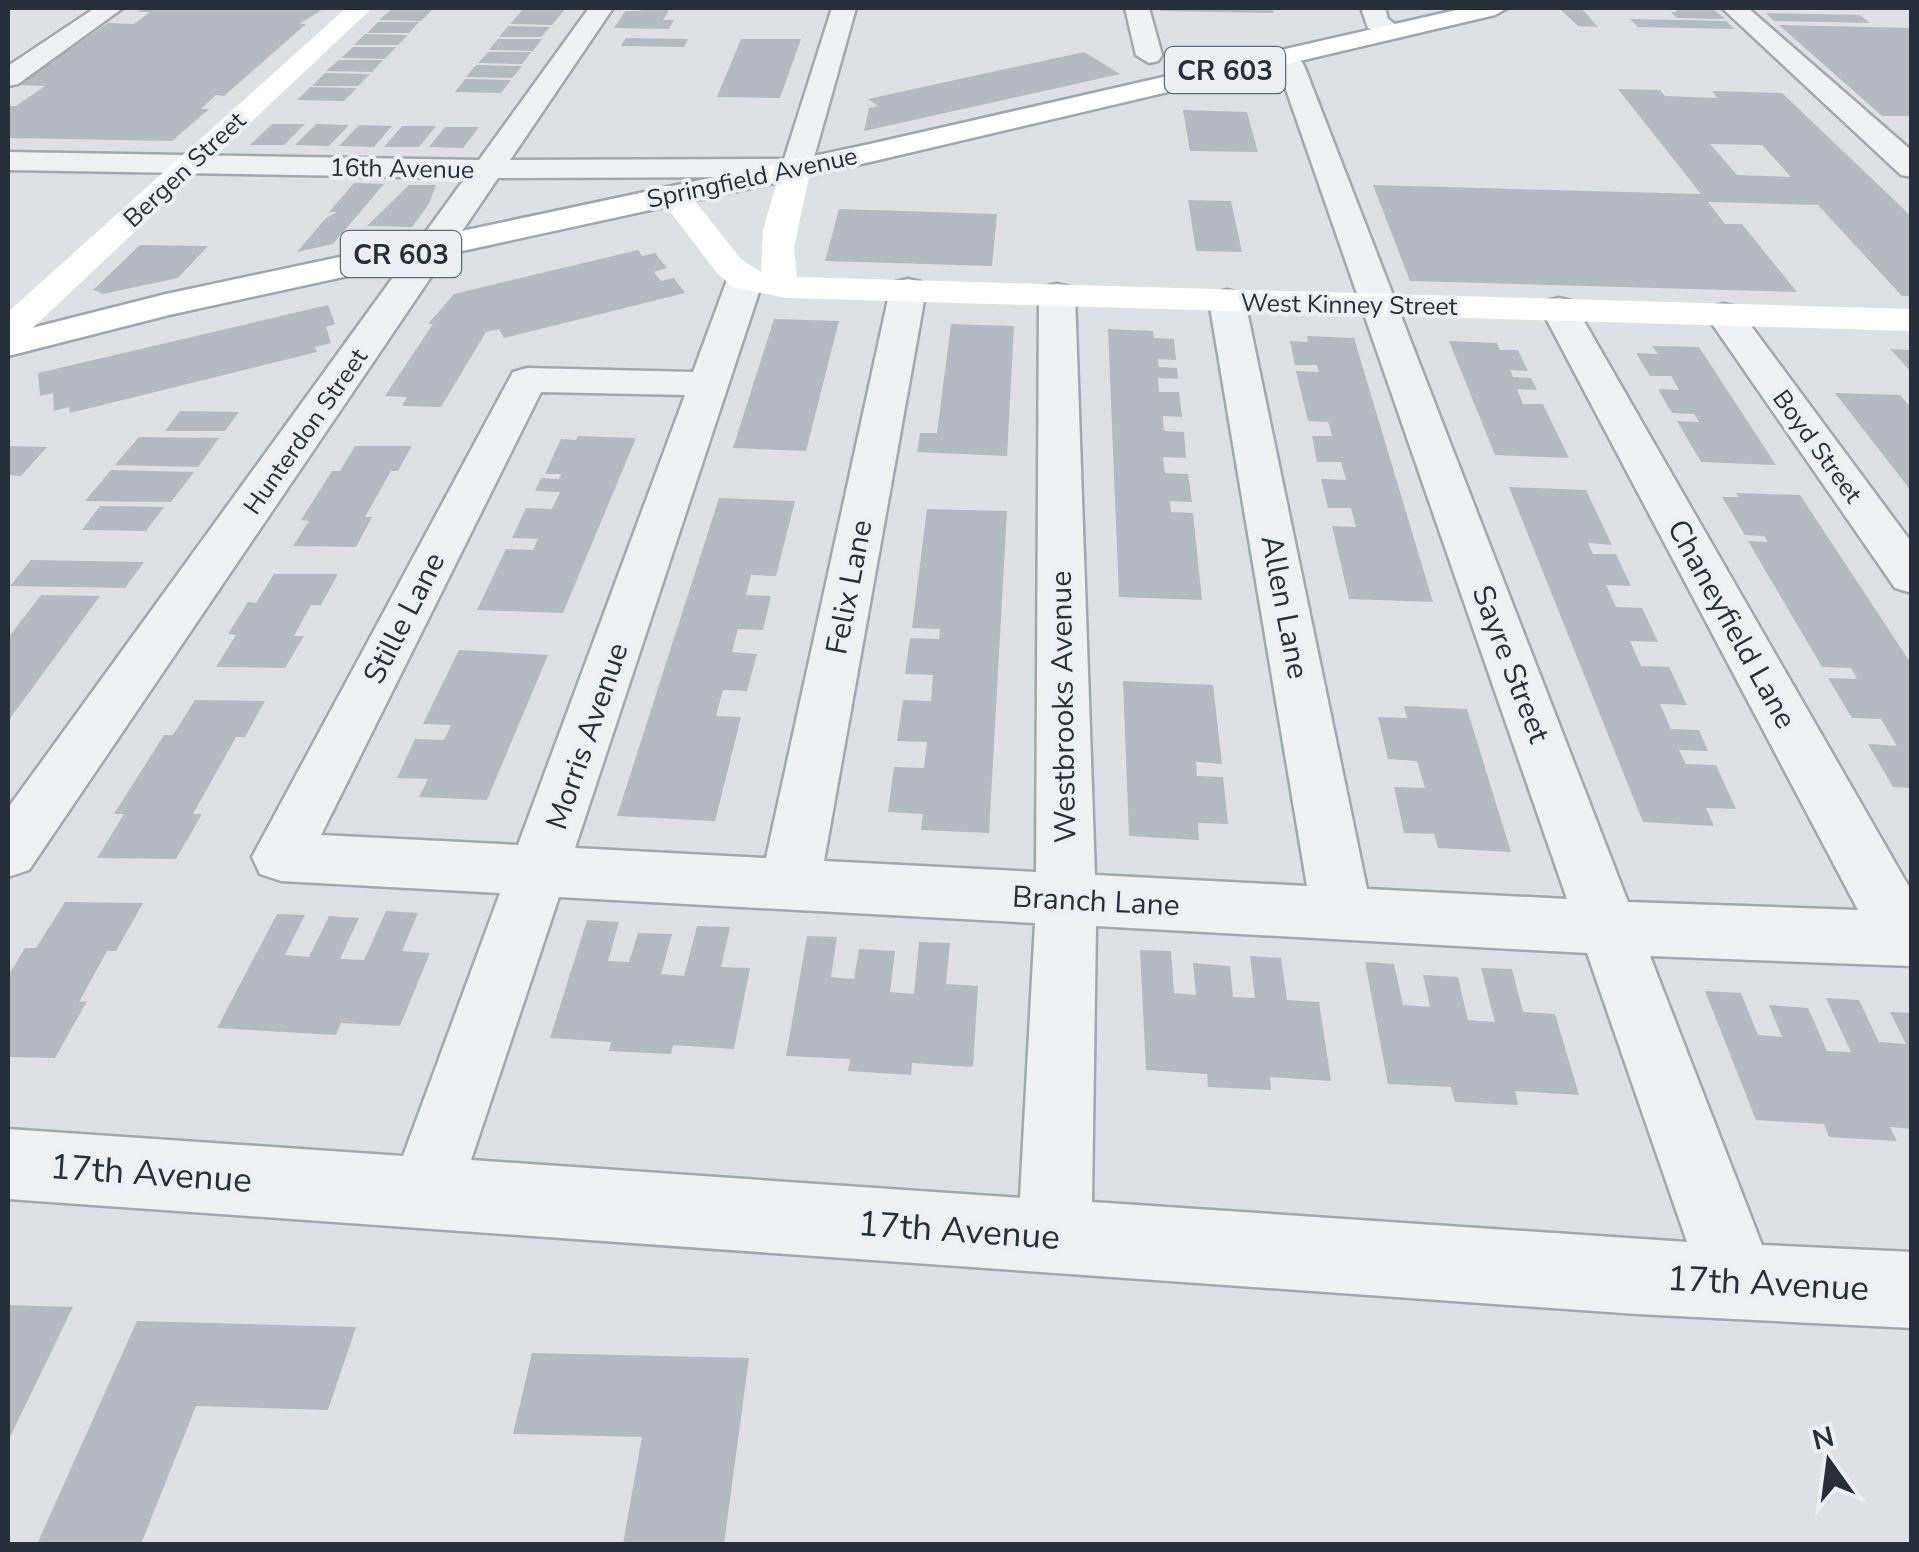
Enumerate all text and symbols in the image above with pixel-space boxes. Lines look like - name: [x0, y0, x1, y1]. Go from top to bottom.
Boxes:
- road number: CR 603: [1165, 47, 1285, 93]
- street label: Bergen Street: [116, 104, 253, 235]
- street label: Springfield Avenue: [644, 139, 860, 217]
- street label: 16th Avenue: [329, 151, 475, 187]
- road number: CR 603: [341, 231, 461, 277]
- street label: West Kinney Street: [1240, 286, 1458, 324]
- street label: Hunterdon Street: [236, 342, 376, 521]
- street label: Boyd Street: [1764, 383, 1870, 510]
- street label: Chaneyfield Lane: [1657, 512, 1806, 736]
- street label: Felix Lane: [816, 516, 883, 658]
- street label: Allen Lane: [1251, 532, 1319, 682]
- street label: Stille Lane: [354, 546, 455, 691]
- street label: Westbrooks Avenue: [1041, 570, 1086, 844]
- street label: Sayre Street: [1462, 579, 1560, 749]
- street label: Morris Avenue: [536, 637, 639, 835]
- street label: Branch Lane: [1011, 877, 1181, 926]
- street label: 17th Avenue: [48, 1143, 253, 1204]
- street label: 17th Avenue: [856, 1200, 1061, 1261]
- street label: 17th Avenue: [1666, 1255, 1870, 1312]
- north arrow: [1779, 1412, 1879, 1512]
- text: N: [1808, 1418, 1838, 1460]

